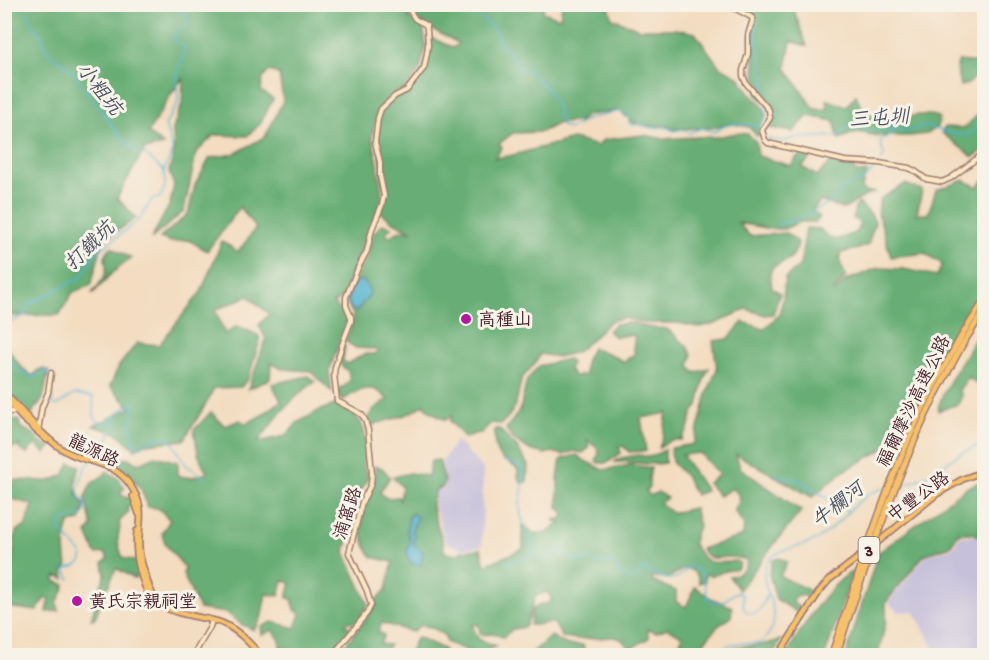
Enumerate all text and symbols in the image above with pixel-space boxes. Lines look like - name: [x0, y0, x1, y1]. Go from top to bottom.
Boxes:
- water label: 小粗坑: [70, 59, 127, 122]
- water label: 三屯圳: [848, 105, 912, 134]
- water label: 打鐵坑: [60, 216, 122, 277]
- place label: 高種山: [478, 310, 532, 332]
- marker: 高種山: [459, 312, 473, 326]
- street label: 福爾摩沙高速公路: [873, 332, 956, 471]
- street label: 龍源路: [64, 430, 122, 473]
- street label: 中豐公路: [884, 468, 955, 528]
- water label: 牛欄河: [807, 476, 872, 534]
- street label: 湳窩路: [330, 485, 368, 543]
- road number: 3: [858, 537, 880, 563]
- place label: 黃氏宗親祠堂: [89, 592, 197, 614]
- marker: 黃氏宗親祠堂: [70, 594, 84, 608]

